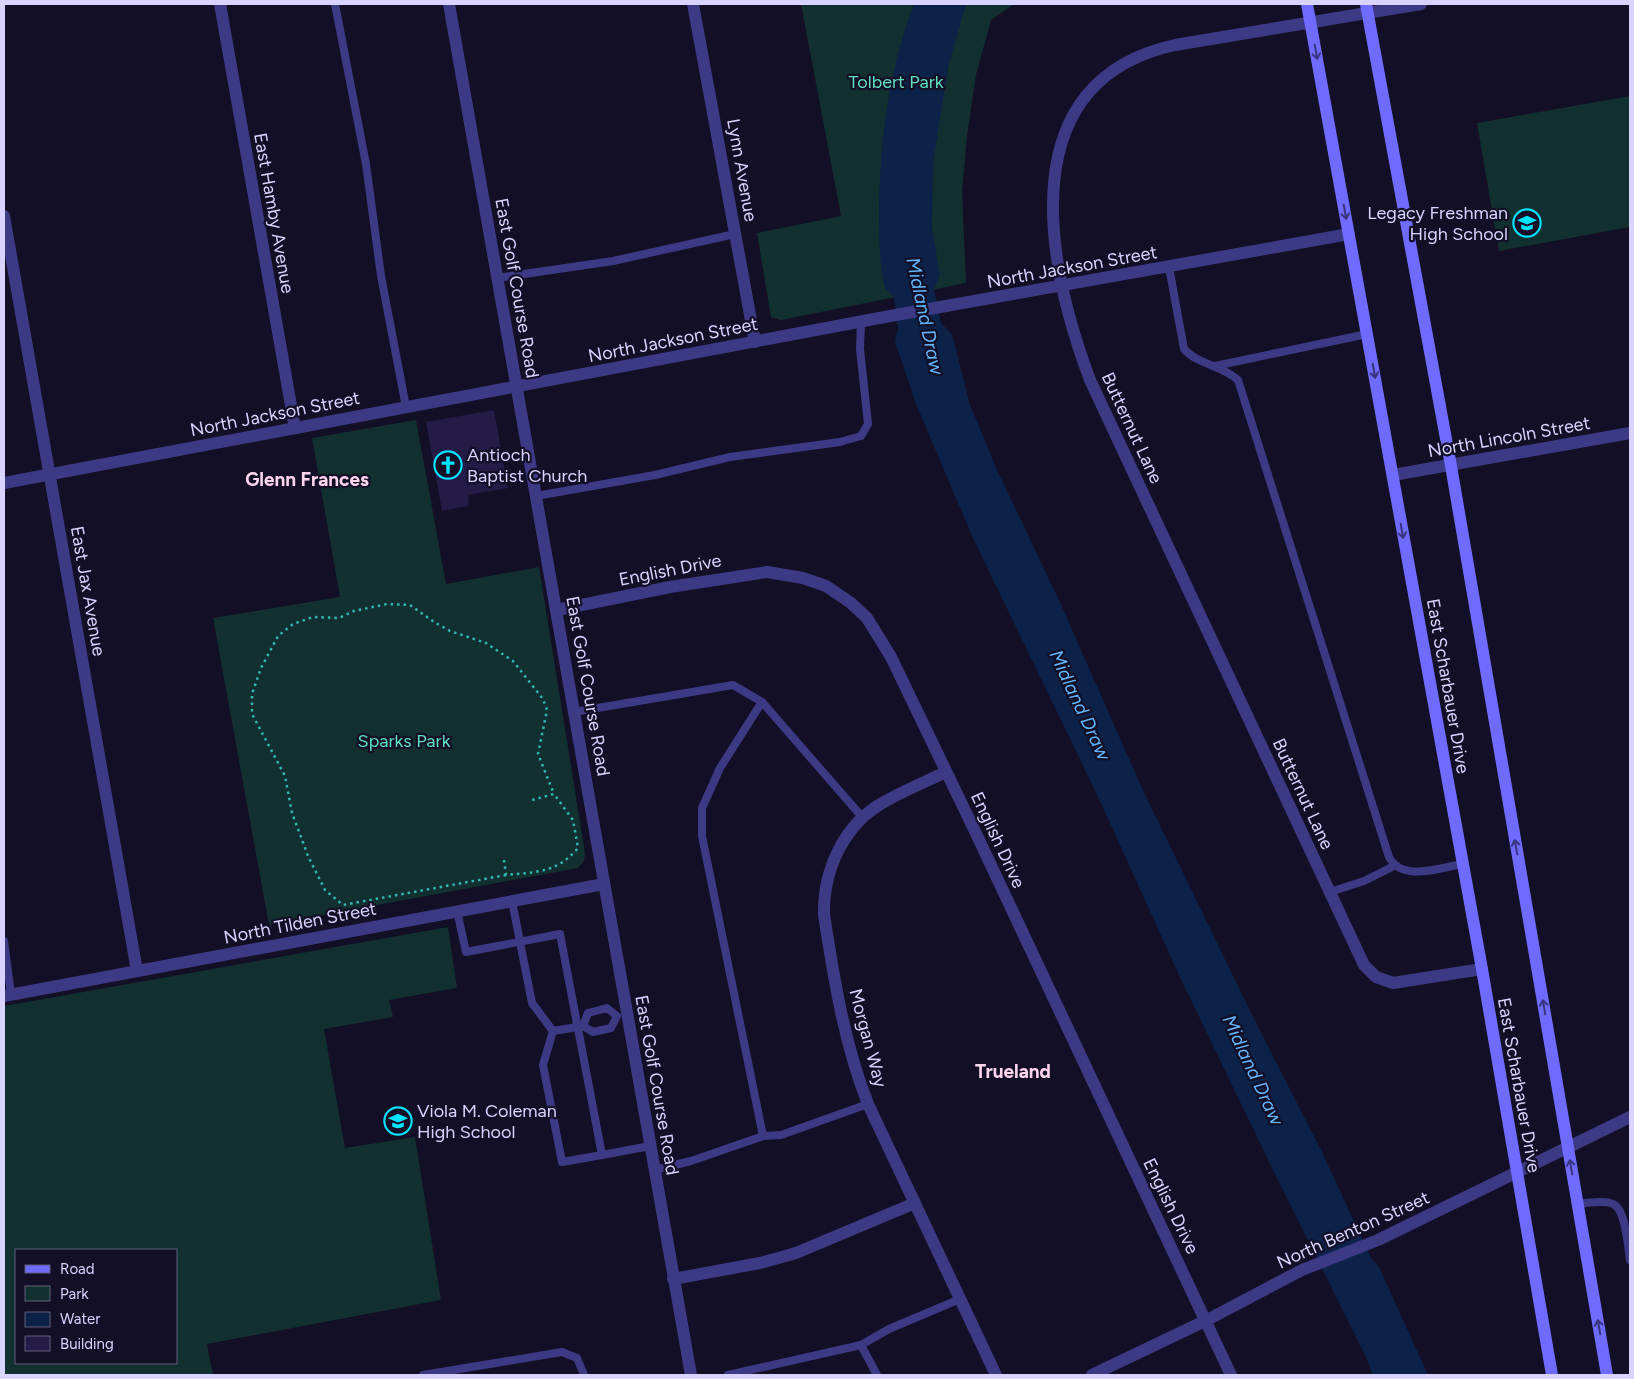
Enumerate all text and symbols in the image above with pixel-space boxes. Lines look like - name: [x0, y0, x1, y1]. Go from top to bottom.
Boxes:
- one-way arrow: [1312, 43, 1321, 59]
- park label: Tolbert Park: [848, 71, 944, 93]
- street label: Lynn Avenue: [722, 117, 762, 223]
- street label: East Hamby Avenue: [249, 131, 299, 295]
- street label: East Golf Course Road: [490, 196, 544, 380]
- place label: Legacy Freshman High School: [1367, 202, 1508, 245]
- one-way arrow: [1341, 203, 1351, 219]
- school or university icon: Legacy Freshman High School: [1512, 208, 1542, 238]
- street label: North Jackson Street: [985, 241, 1159, 293]
- water label: Midland Draw: [901, 255, 949, 378]
- street label: North Jackson Street: [586, 313, 760, 367]
- one-way arrow: [1370, 363, 1379, 379]
- street label: Butternut Lane: [1097, 369, 1167, 487]
- street label: North Jackson Street: [188, 387, 362, 441]
- street label: North Lincoln Street: [1426, 412, 1592, 462]
- place label: Antioch Baptist Church: [467, 444, 587, 487]
- church icon: Antioch Baptist Church: [433, 450, 463, 480]
- district label: Glenn Frances: [245, 468, 369, 491]
- one-way arrow: [1398, 523, 1408, 539]
- street label: East Jax Avenue: [66, 524, 110, 658]
- street label: English Drive: [617, 549, 723, 591]
- street label: East Golf Course Road: [561, 594, 615, 778]
- street label: East Scharbauer Drive: [1422, 597, 1474, 775]
- water label: Midland Draw: [1044, 646, 1116, 765]
- park label: Sparks Park: [358, 730, 451, 752]
- street label: Butternut Lane: [1268, 735, 1338, 853]
- street label: English Drive: [966, 788, 1030, 892]
- one-way arrow: [1511, 839, 1521, 855]
- street label: North Tilden Street: [222, 897, 378, 949]
- street label: Morgan Way: [844, 986, 892, 1090]
- street label: East Golf Course Road: [630, 993, 684, 1177]
- street label: East Scharbauer Drive: [1493, 996, 1545, 1174]
- one-way arrow: [1538, 999, 1548, 1015]
- water label: Midland Draw: [1217, 1011, 1289, 1130]
- district label: Trueland: [975, 1060, 1051, 1083]
- place label: Viola M. Coleman High School: [417, 1100, 557, 1143]
- school or university icon: Viola M. Coleman High School: [383, 1106, 413, 1136]
- street label: English Drive: [1138, 1154, 1204, 1258]
- one-way arrow: [1565, 1160, 1575, 1176]
- street label: North Benton Street: [1273, 1186, 1433, 1274]
- legend: [15, 1249, 178, 1364]
- text: Road: [60, 1260, 95, 1278]
- text: Park: [60, 1285, 89, 1303]
- text: Water: [60, 1310, 100, 1328]
- one-way arrow: [1593, 1320, 1603, 1336]
- text: Building: [60, 1335, 114, 1353]

